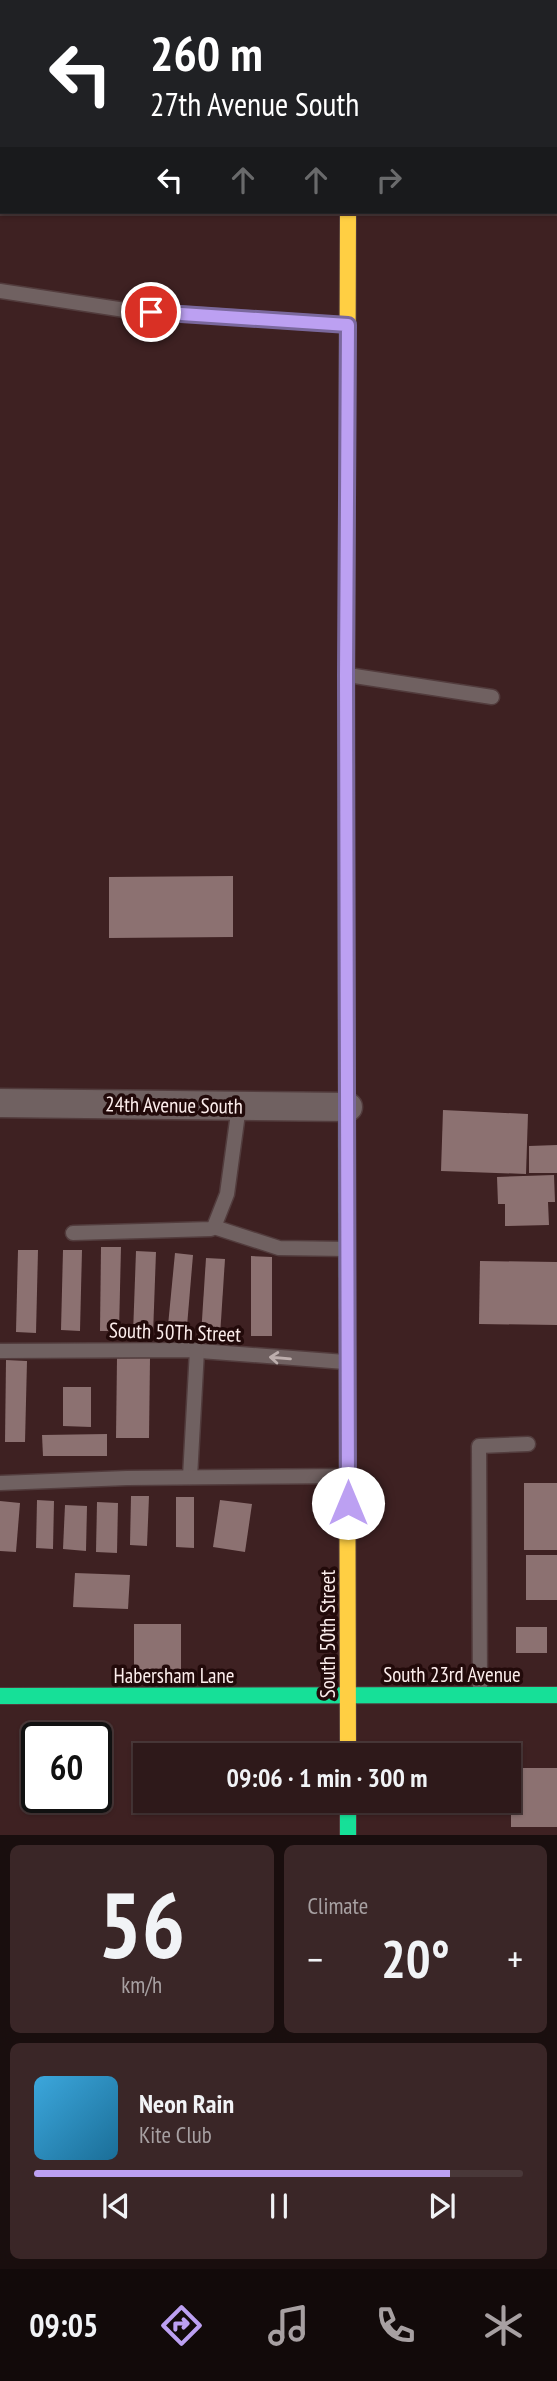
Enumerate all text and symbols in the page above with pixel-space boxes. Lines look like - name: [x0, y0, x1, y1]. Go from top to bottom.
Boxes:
- text: 260 m: [150, 21, 263, 85]
- icon: left: [35, 28, 126, 119]
- text: 27th Avenue South: [150, 83, 359, 125]
- icon: left: [151, 161, 189, 199]
- icon: ahead: [224, 161, 262, 199]
- icon: ahead: [297, 161, 335, 199]
- icon: right: [370, 161, 408, 199]
- pin: [121, 282, 181, 342]
- icon: arrive: [132, 293, 170, 331]
- street label: 24th Avenue South: [105, 1090, 243, 1120]
- street label: South 50Th Street: [109, 1316, 242, 1348]
- one-way arrow: [269, 1351, 292, 1364]
- position arrow: [311, 1466, 385, 1540]
- street label: South 50th Street: [314, 1570, 341, 1698]
- street label: South 23rd Avenue: [383, 1661, 521, 1688]
- street label: Habersham Lane: [114, 1662, 234, 1689]
- speed limit sign: 60: [21, 1722, 112, 1813]
- text: 09:06 · 1 min · 300 m: [227, 1761, 427, 1794]
- text: 56: [98, 1865, 185, 1983]
- text: Climate: [308, 1891, 368, 1920]
- text: 20°: [381, 1925, 450, 1992]
- text: −: [308, 1934, 323, 1983]
- text: +: [507, 1934, 523, 1983]
- text: km/h: [121, 1970, 162, 1999]
- text: Neon Rain: [139, 2087, 234, 2120]
- text: Kite Club: [139, 2120, 212, 2149]
- icon: previous: [97, 2187, 135, 2225]
- icon: pause: [260, 2187, 298, 2225]
- icon: next: [423, 2187, 461, 2225]
- icon: directions: [157, 2301, 206, 2350]
- icon: music: [264, 2301, 313, 2350]
- icon: phone: [371, 2301, 420, 2350]
- icon: climate: [479, 2301, 528, 2350]
- text: 09:05: [29, 2304, 98, 2346]

